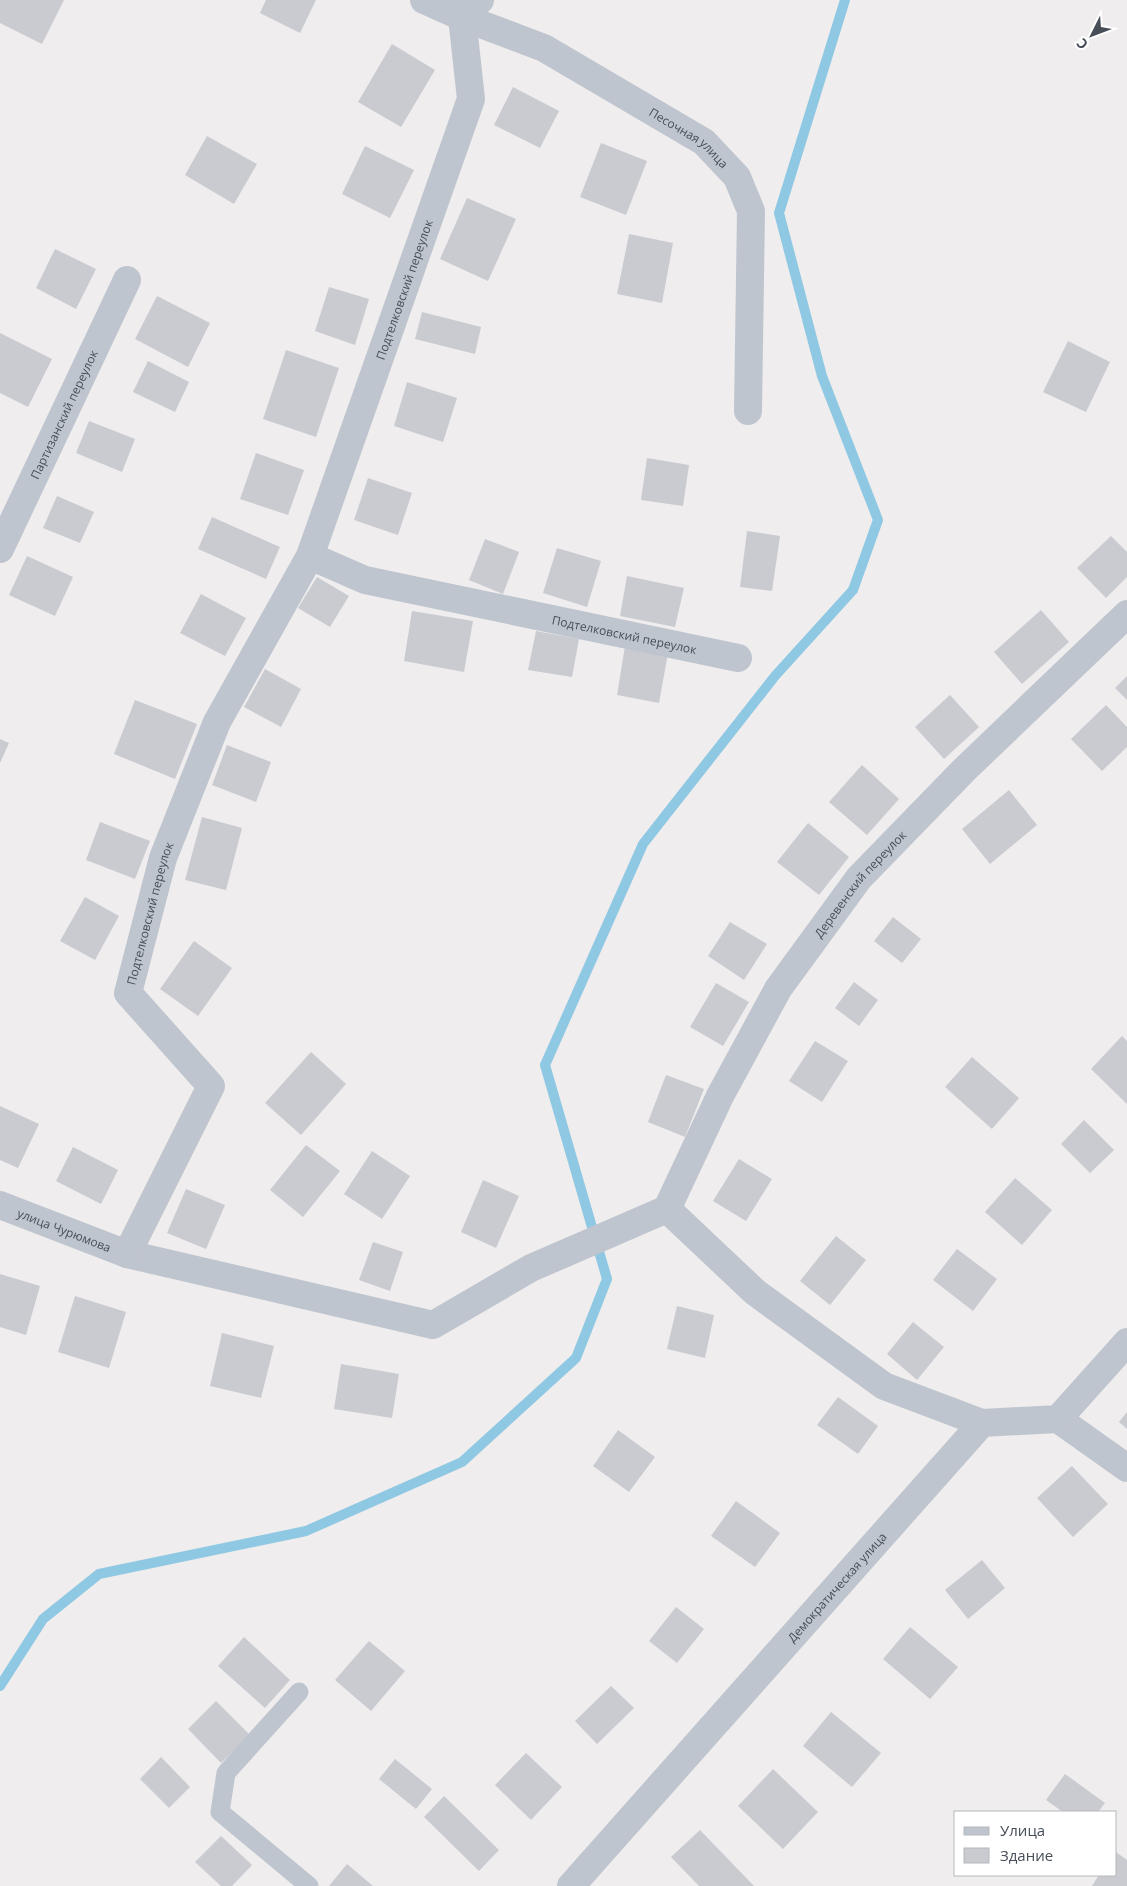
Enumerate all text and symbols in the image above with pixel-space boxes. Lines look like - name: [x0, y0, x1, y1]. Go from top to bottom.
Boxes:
- north arrow: [1067, 10, 1117, 60]
- text: С: [1072, 34, 1092, 54]
- street label: Песочная улица: [646, 103, 732, 171]
- street label: Подтелковский переулок: [371, 216, 437, 362]
- street label: Партизанский переулок: [26, 346, 102, 482]
- street label: Подтелковский переулок: [550, 611, 699, 658]
- street label: Деревенский переулок: [810, 826, 910, 941]
- street label: Подтелковский переулок: [122, 839, 177, 987]
- street label: улица Чурюмова: [15, 1204, 114, 1256]
- street label: Демократическая улица: [783, 1528, 890, 1645]
- legend: [954, 1811, 1117, 1876]
- text: Улица: [1000, 1820, 1045, 1840]
- text: Здание: [1000, 1845, 1053, 1865]

